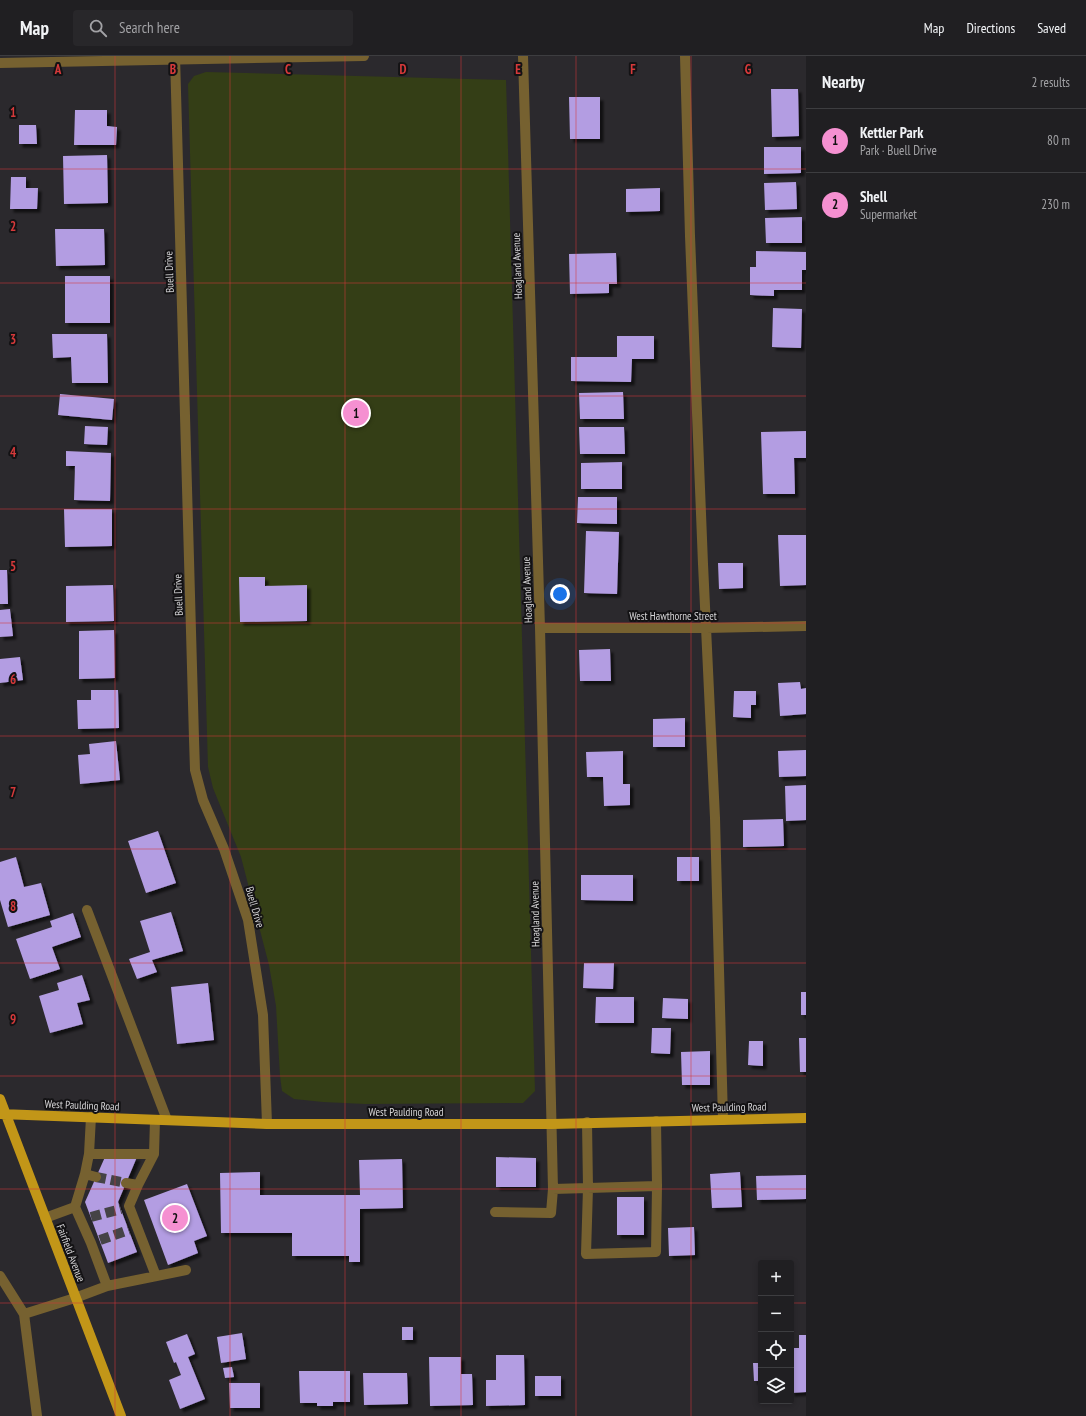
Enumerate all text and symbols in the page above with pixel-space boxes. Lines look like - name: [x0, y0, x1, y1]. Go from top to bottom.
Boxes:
- search box: [73, 10, 353, 46]
- text: Map: [20, 16, 49, 40]
- icon: search: [87, 17, 109, 39]
- text: Search here: [119, 18, 180, 37]
- text: Map: [924, 19, 944, 37]
- text: Directions: [966, 19, 1015, 37]
- text: Saved: [1037, 19, 1066, 37]
- text: A: [54, 61, 62, 78]
- text: B: [170, 61, 176, 78]
- text: C: [285, 61, 291, 78]
- text: D: [400, 61, 407, 78]
- text: E: [515, 61, 521, 78]
- text: F: [630, 61, 636, 78]
- text: G: [745, 61, 752, 78]
- text: Nearby: [822, 71, 865, 93]
- text: 2 results: [1031, 74, 1070, 91]
- text: 1: [10, 104, 16, 121]
- text: Kettler Park: [860, 123, 923, 142]
- text: 1: [832, 132, 838, 149]
- text: 80 m: [1047, 132, 1070, 149]
- text: Park · Buell Drive: [860, 142, 937, 159]
- text: Shell: [860, 187, 887, 206]
- text: 2: [832, 196, 838, 213]
- text: 230 m: [1041, 196, 1070, 213]
- text: Supermarket: [860, 206, 917, 223]
- text: 2: [10, 218, 16, 235]
- street label: Hoagland Avenue: [509, 232, 525, 299]
- street label: Buell Drive: [161, 250, 177, 293]
- text: 3: [10, 331, 16, 348]
- pin: 1: [343, 398, 369, 428]
- text: 4: [10, 444, 17, 461]
- street label: Hoagland Avenue: [519, 556, 535, 623]
- text: 5: [10, 558, 16, 575]
- street label: Buell Drive: [170, 573, 186, 616]
- your location: [550, 584, 570, 604]
- street label: West Hawthorne Street: [629, 609, 717, 623]
- text: 6: [10, 671, 16, 688]
- text: 7: [10, 784, 16, 801]
- street label: Hoagland Avenue: [527, 880, 543, 947]
- street label: Buell Drive: [242, 885, 268, 930]
- text: 8: [10, 898, 16, 915]
- text: 9: [10, 1011, 16, 1028]
- street label: West Paulding Road: [44, 1097, 120, 1113]
- street label: West Paulding Road: [691, 1099, 767, 1115]
- street label: West Paulding Road: [369, 1105, 444, 1119]
- pin: 2: [162, 1203, 188, 1233]
- street label: Fairfield Avenue: [54, 1222, 89, 1284]
- map controls: [758, 1260, 794, 1404]
- button: +: [758, 1260, 794, 1296]
- button: −: [758, 1296, 794, 1332]
- button: locate: [758, 1332, 794, 1368]
- button: layers: [758, 1368, 794, 1404]

